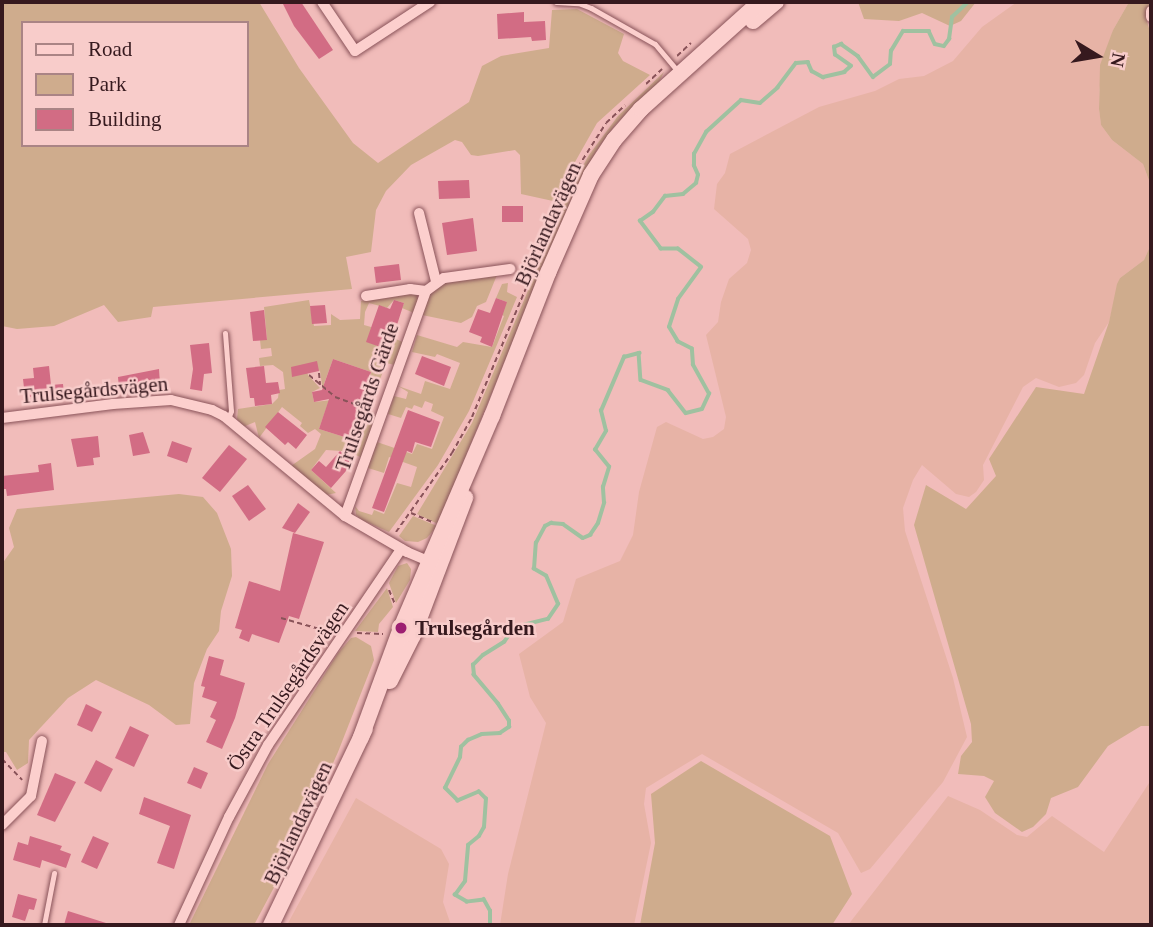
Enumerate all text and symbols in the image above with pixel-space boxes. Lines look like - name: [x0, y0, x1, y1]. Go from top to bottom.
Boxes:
- legend: [21, 21, 248, 147]
- north arrow: [1062, 21, 1132, 91]
- text: Road: [88, 37, 132, 61]
- text: N: [1106, 51, 1130, 69]
- text: Park: [88, 72, 127, 96]
- text: Building: [88, 107, 162, 131]
- street label: Björlandavägen: [509, 158, 587, 290]
- street label: Trulsegårds Gärde: [330, 320, 404, 474]
- street label: Trulsegårdsvägen: [19, 371, 169, 409]
- street label: Östra Trulsegårdsvägen: [222, 596, 354, 776]
- place label: Trulsegården: [415, 615, 535, 641]
- marker: Trulsegården: [393, 620, 409, 636]
- street label: Björlandavägen: [258, 757, 338, 889]

